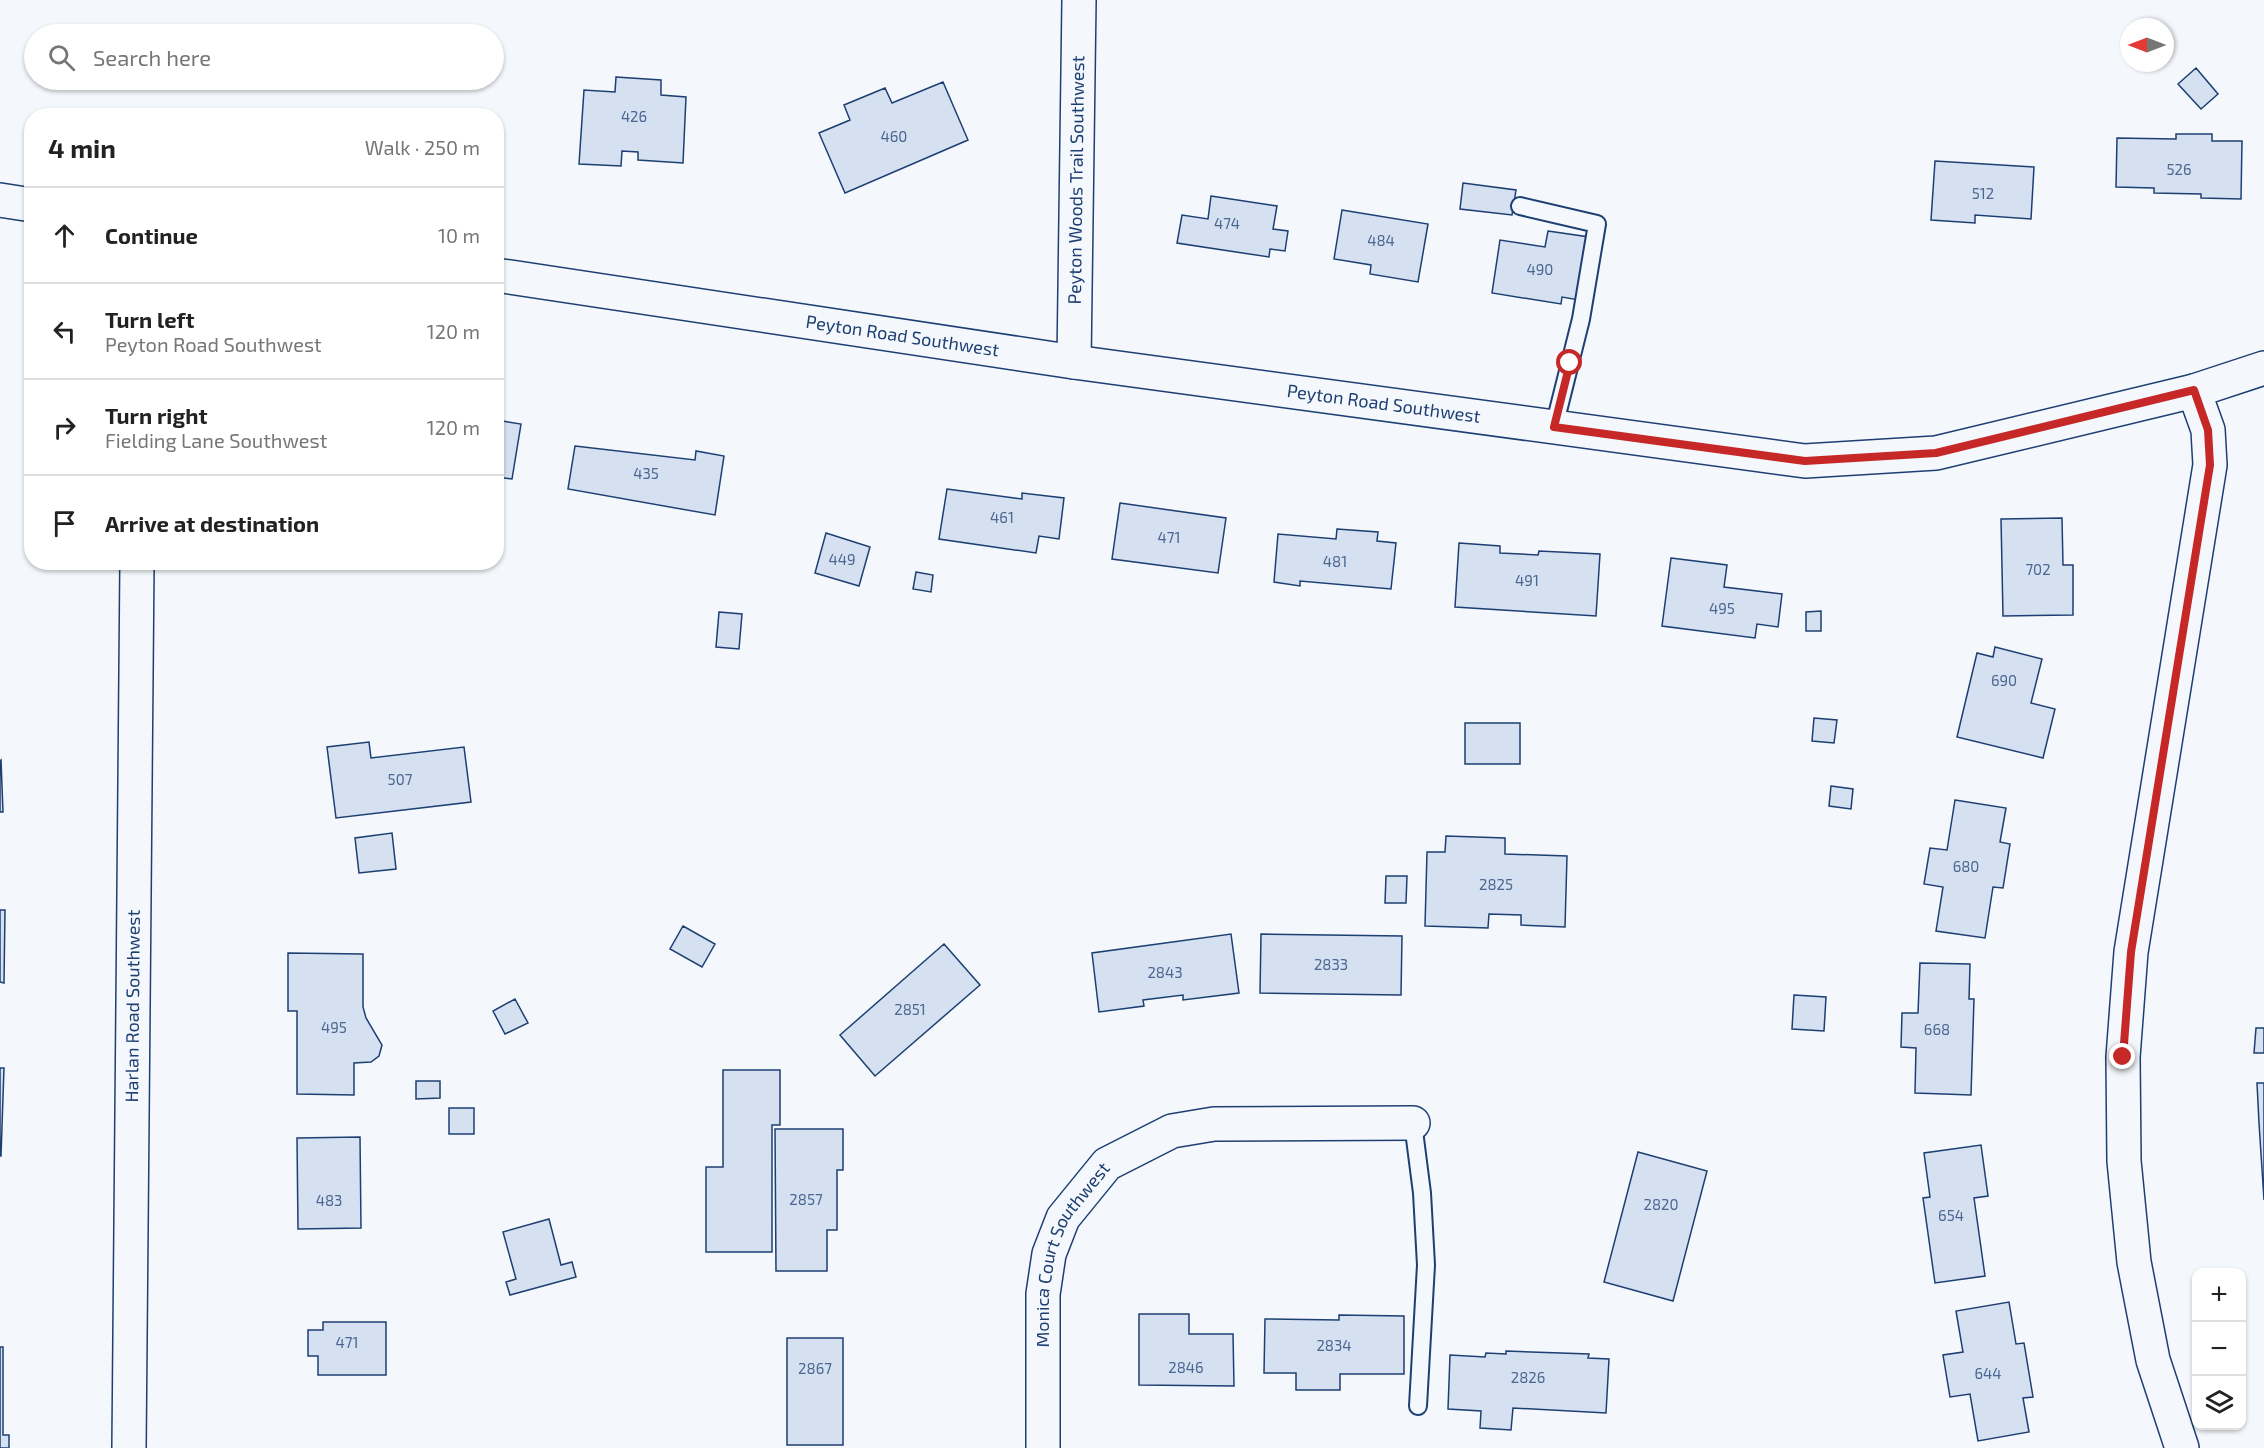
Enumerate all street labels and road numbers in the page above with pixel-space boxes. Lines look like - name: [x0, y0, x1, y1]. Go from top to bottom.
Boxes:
- street label: Peyton Woods Trail Southwest: [1063, 55, 1088, 305]
- street label: Peyton Road Southwest: [804, 310, 1001, 361]
- street label: Peyton Road Southwest: [1286, 379, 1482, 427]
- street label: Harlan Road Southwest: [120, 909, 144, 1103]
- street label: Monica Court Southwest: [1031, 1157, 1114, 1347]

